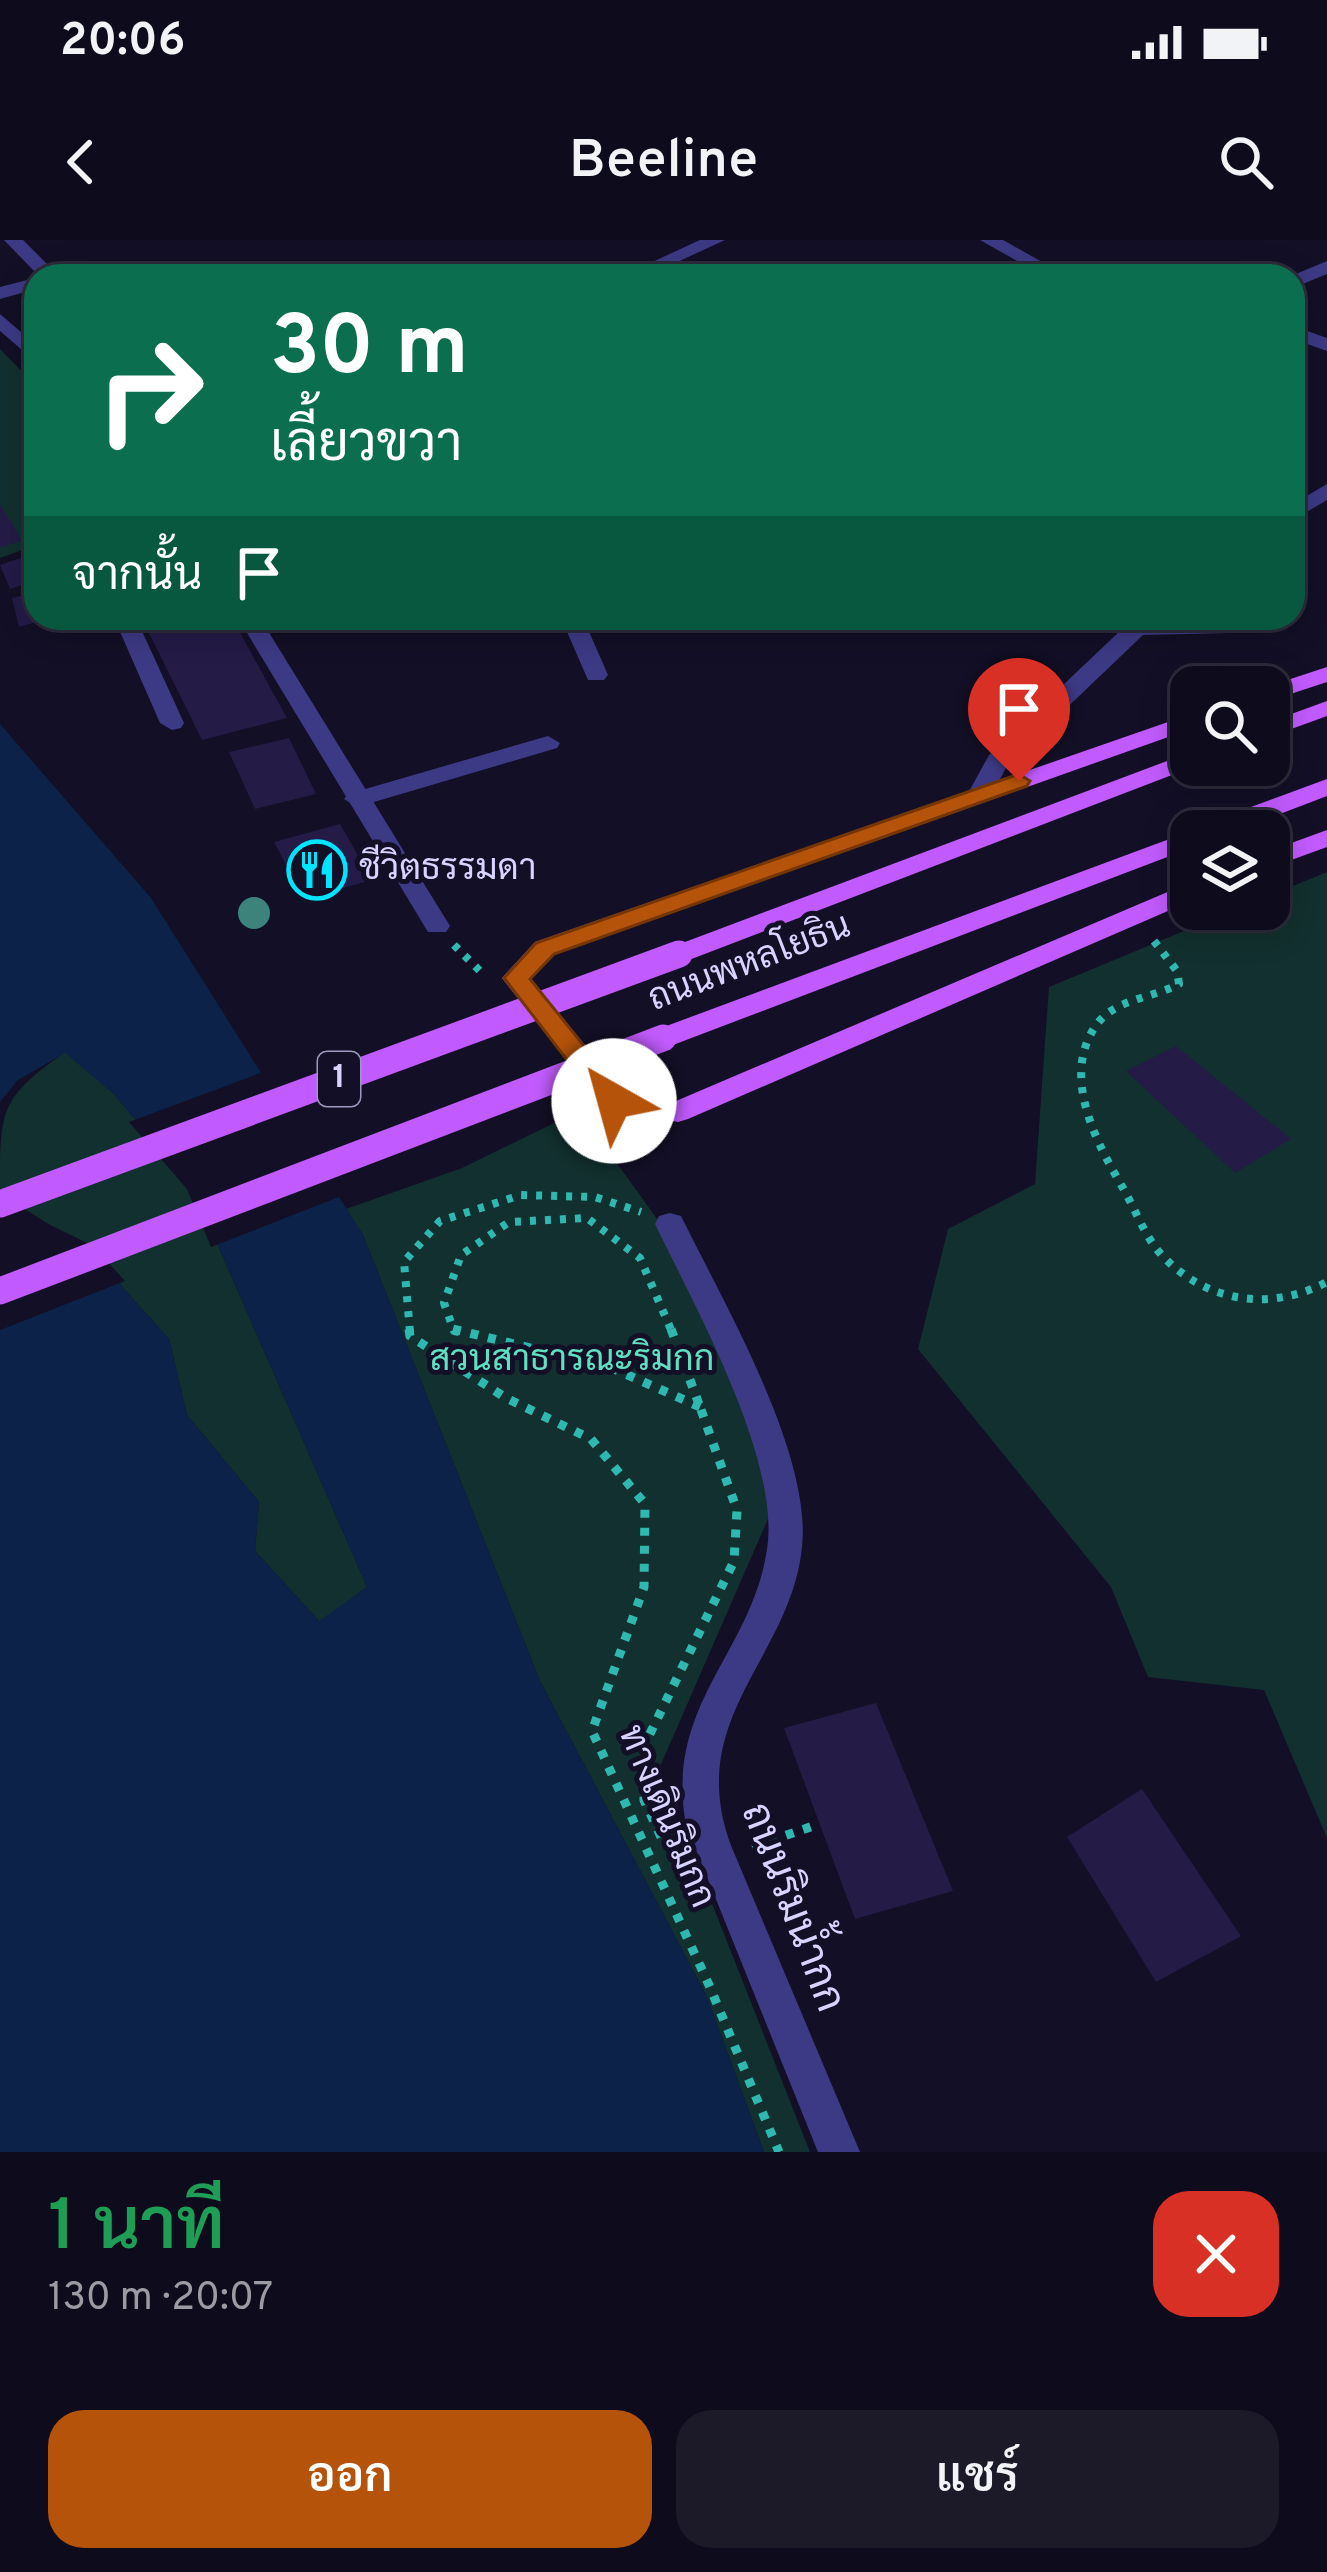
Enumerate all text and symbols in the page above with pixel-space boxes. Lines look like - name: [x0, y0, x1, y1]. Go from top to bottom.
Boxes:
- text: 20:06: [60, 14, 185, 71]
- text: Beeline: [569, 128, 758, 197]
- icon: back: [48, 129, 114, 195]
- icon: search: [1213, 129, 1279, 195]
- text: 30 m: [270, 298, 469, 404]
- icon: right: [72, 312, 228, 468]
- text: เลี้ยวขวา: [270, 412, 463, 481]
- icon: arrive: [226, 540, 292, 606]
- text: จากนั้น: [72, 549, 202, 606]
- pin: [968, 658, 1070, 781]
- map controls: [1170, 666, 1290, 930]
- button: search: [1170, 666, 1290, 786]
- icon: arrive: [986, 676, 1052, 742]
- button: layers: [1170, 810, 1290, 930]
- restaurant icon: ชีวิตธรรมดา: [286, 839, 348, 901]
- place label: ชีวิตธรรมดา: [359, 844, 536, 893]
- street label: ถนนพหลโยธิน: [641, 902, 858, 1024]
- position arrow: [551, 1038, 677, 1164]
- road number: 1: [318, 1052, 360, 1106]
- park label: สวนสาธารณะริมกก: [429, 1338, 715, 1384]
- street label: ทางเดินริมกก: [606, 1719, 724, 1915]
- street label: ถนนริมน้ำกก: [727, 1791, 868, 2020]
- text: 1 นาที: [48, 2184, 225, 2276]
- button: close: [1153, 2191, 1279, 2317]
- text: 130 m · 20:07: [48, 2275, 273, 2324]
- button: ออก: [48, 2410, 652, 2548]
- button: แชร์: [676, 2410, 1279, 2548]

